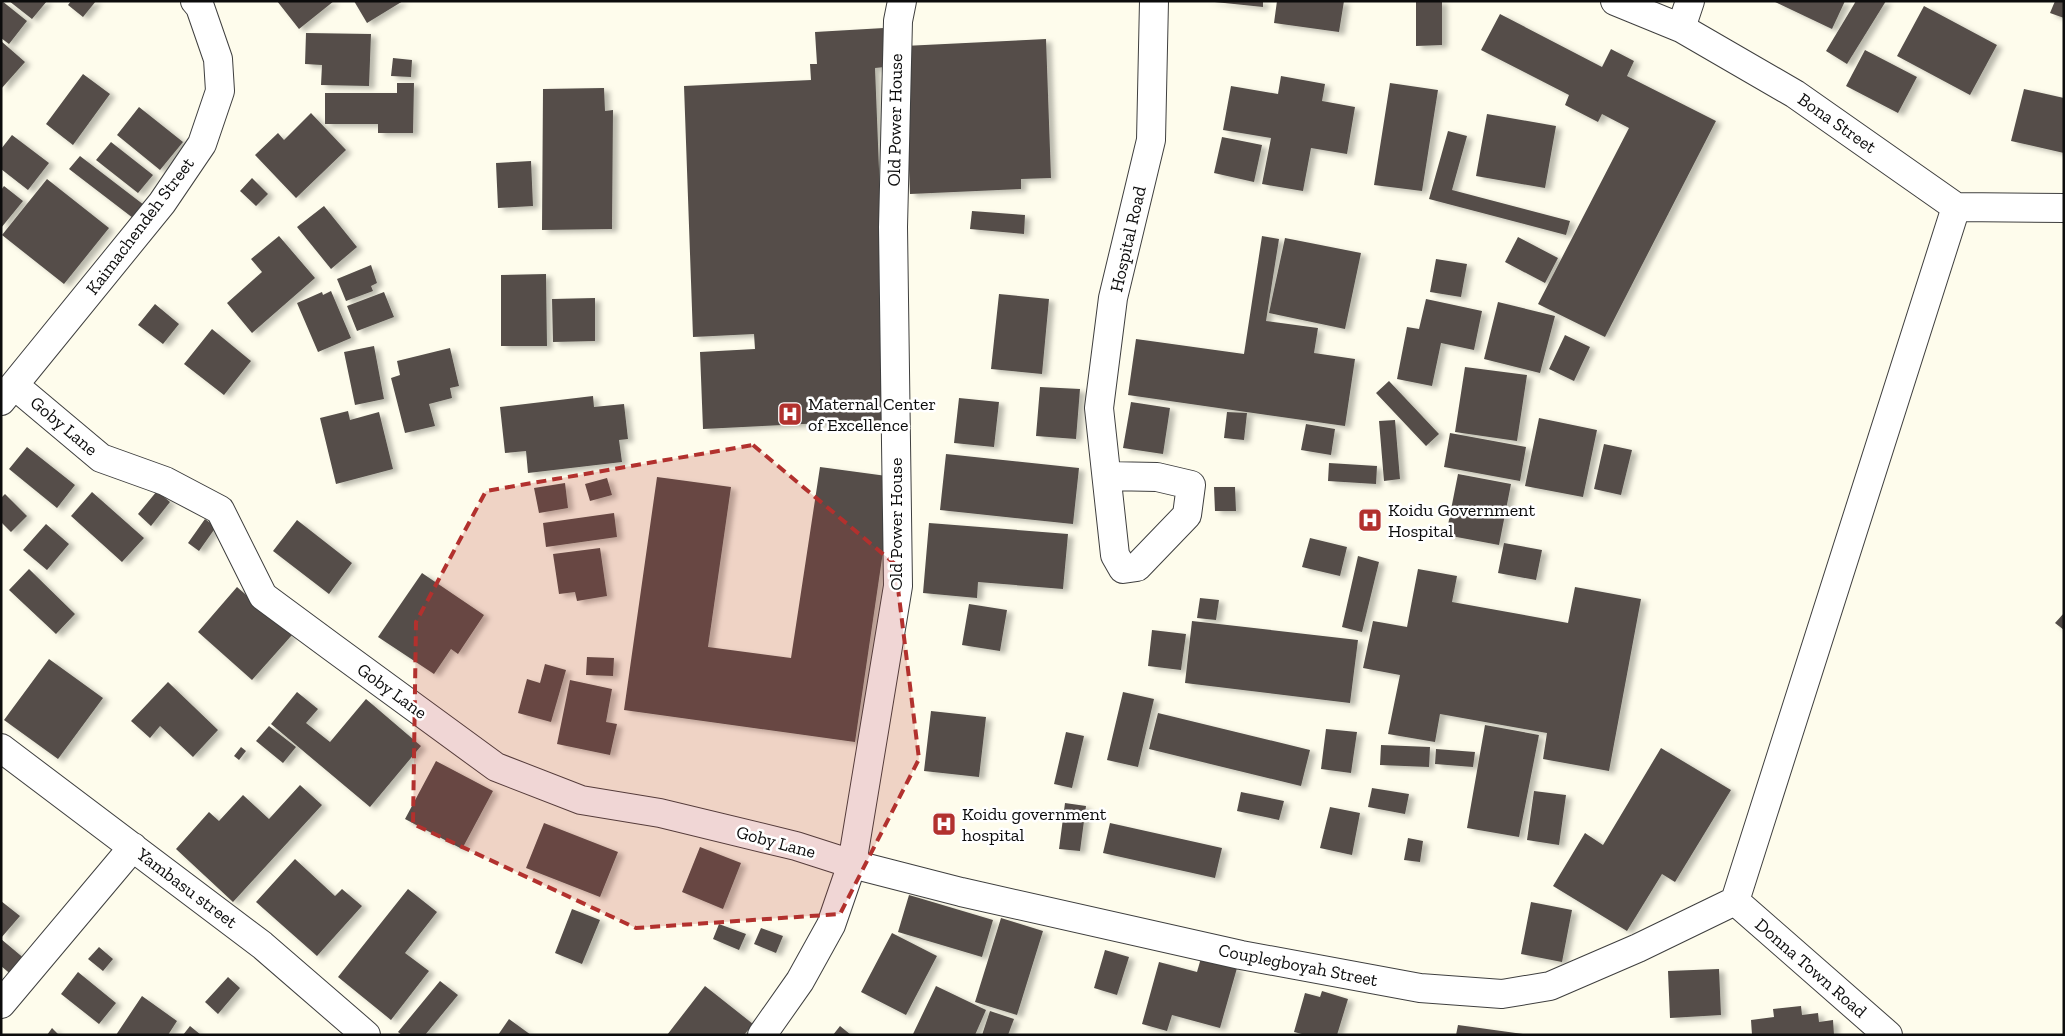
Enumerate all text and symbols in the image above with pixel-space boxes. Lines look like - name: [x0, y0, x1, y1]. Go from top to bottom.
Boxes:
- street label: Old Power House: [883, 53, 907, 187]
- street label: Bona Street: [1794, 88, 1881, 158]
- street label: Kaimachendeh Street: [81, 153, 199, 299]
- street label: Hospital Road: [1105, 184, 1151, 294]
- street label: Goby Lane: [26, 392, 102, 460]
- place label: Maternal Center of Excellence: [808, 393, 936, 436]
- hospital icon: Maternal Center of Excellence: [777, 401, 803, 427]
- street label: Old Power House: [885, 458, 907, 590]
- place label: Koidu Government Hospital: [1388, 499, 1535, 542]
- hospital icon: Koidu Government Hospital: [1357, 507, 1383, 533]
- street label: Goby Lane: [353, 658, 431, 724]
- place label: Koidu government hospital: [962, 803, 1107, 846]
- hospital icon: Koidu government hospital: [931, 811, 957, 837]
- street label: Goby Lane: [734, 821, 818, 863]
- street label: Yambasu street: [132, 842, 242, 933]
- street label: Donna Town Road: [1751, 913, 1871, 1023]
- street label: Couplegboyah Street: [1216, 939, 1380, 991]

